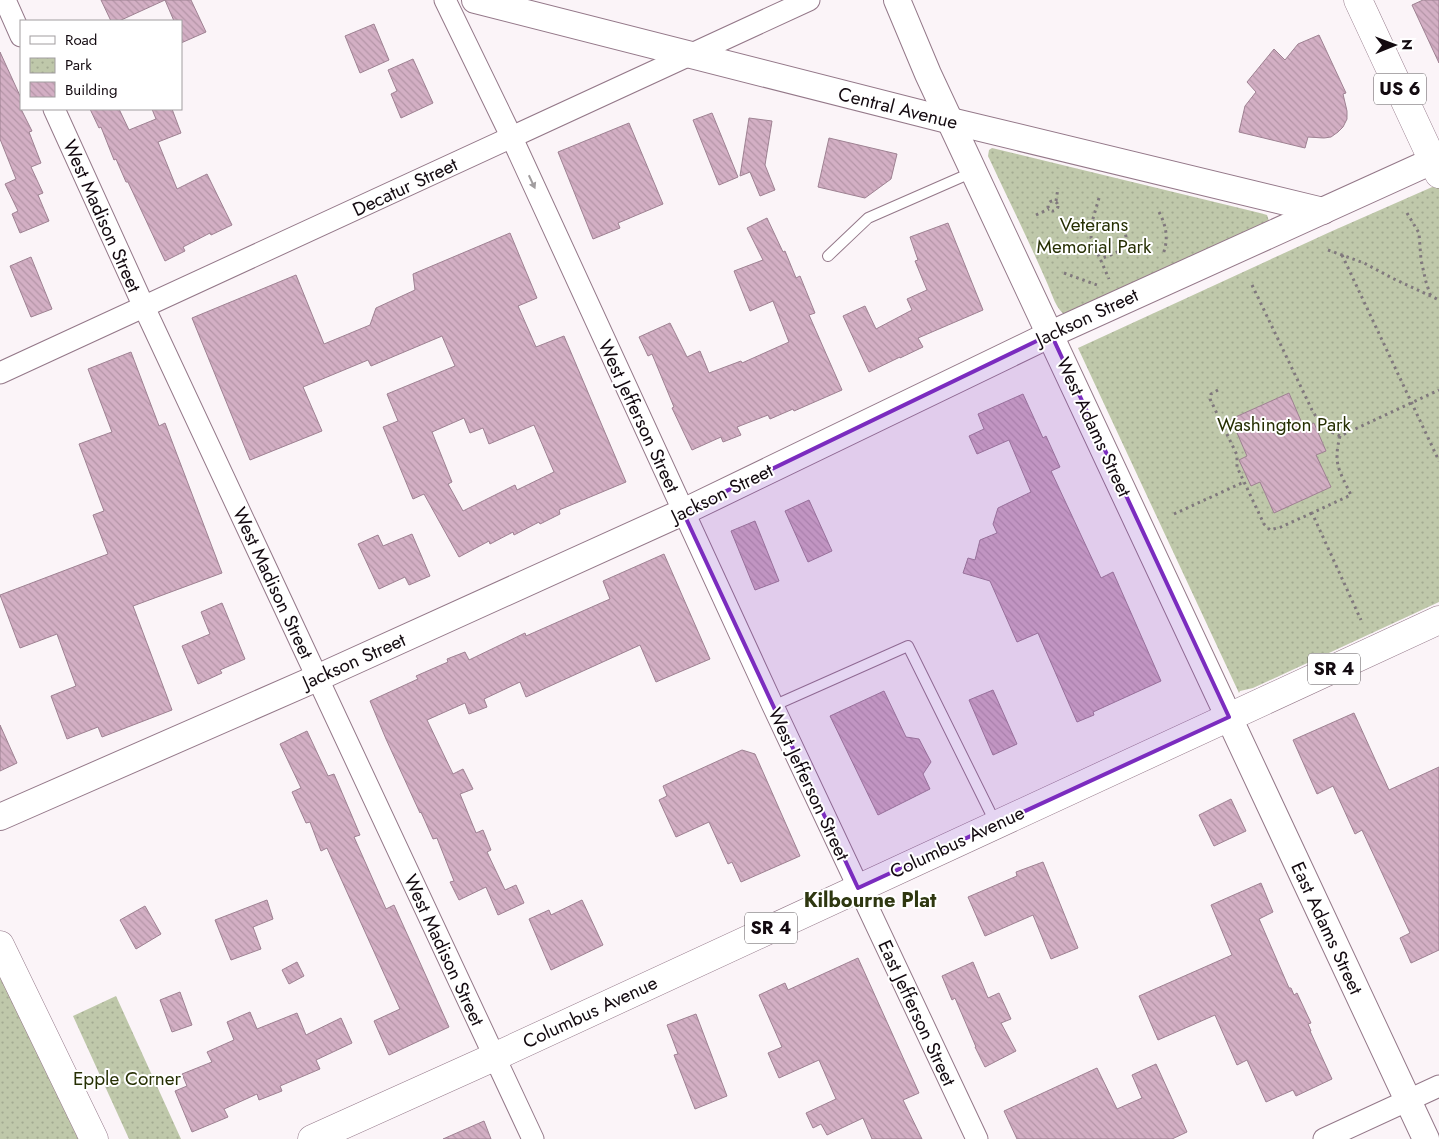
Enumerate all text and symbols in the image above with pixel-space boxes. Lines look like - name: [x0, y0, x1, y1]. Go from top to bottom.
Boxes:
- legend: [20, 20, 182, 110]
- north arrow: [1369, 20, 1419, 70]
- text: Road: [65, 29, 97, 51]
- text: N: [1397, 39, 1417, 51]
- text: Park: [65, 54, 92, 76]
- road number: US 6: [1374, 74, 1426, 105]
- text: Building: [65, 79, 117, 101]
- street label: Central Avenue: [835, 80, 961, 136]
- street label: West Madison Street: [56, 135, 148, 297]
- street label: Decatur Street: [348, 151, 462, 223]
- one-way arrow: [528, 175, 536, 189]
- park label: Veterans Memorial Park: [1037, 211, 1152, 260]
- street label: Jackson Street: [1029, 281, 1143, 354]
- street label: West Jefferson Street: [592, 335, 686, 497]
- street label: West Adams Street: [1050, 353, 1138, 502]
- park label: Washington Park: [1217, 411, 1352, 438]
- street label: Jackson Street: [664, 457, 778, 531]
- street label: West Madison Street: [226, 503, 320, 664]
- street label: Jackson Street: [295, 626, 410, 697]
- road number: SR 4: [1308, 654, 1360, 684]
- street label: West Jefferson Street: [762, 703, 856, 865]
- street label: Columbus Avenue: [885, 799, 1029, 885]
- street label: East Adams Street: [1284, 857, 1370, 999]
- street label: West Madison Street: [397, 870, 491, 1031]
- district label: Kilbourne Plat: [804, 886, 937, 915]
- road number: SR 4: [745, 912, 797, 944]
- street label: East Jefferson Street: [871, 936, 963, 1091]
- street label: Columbus Avenue: [518, 969, 662, 1055]
- park label: Epple Corner: [73, 1065, 182, 1092]

